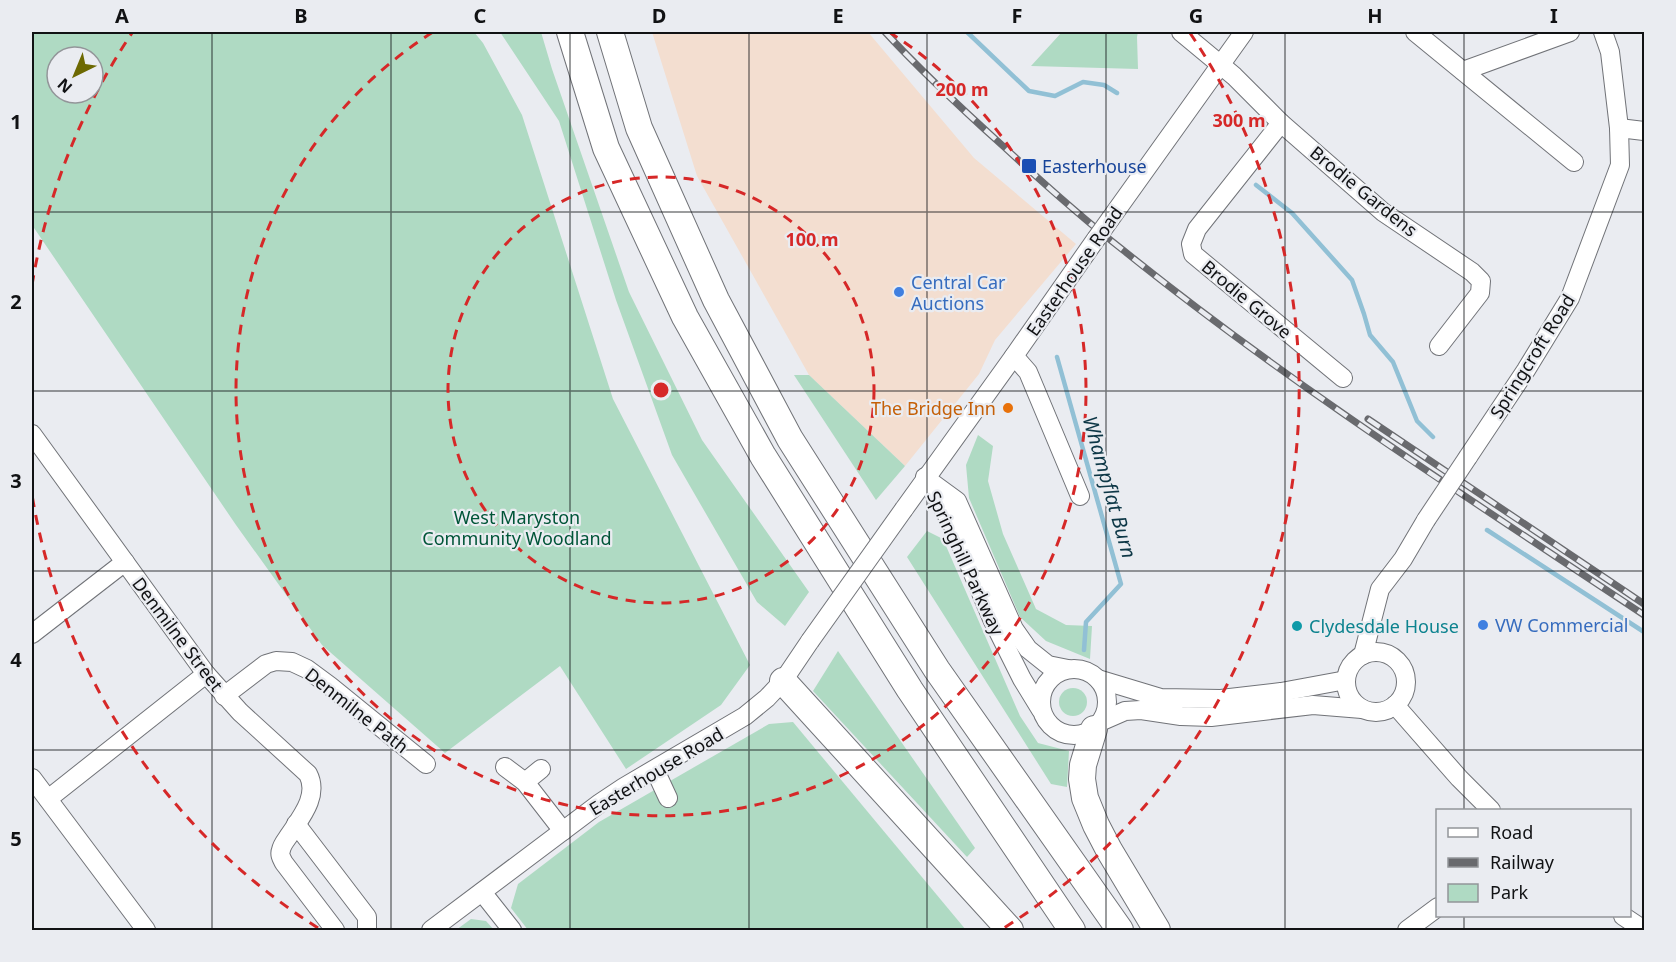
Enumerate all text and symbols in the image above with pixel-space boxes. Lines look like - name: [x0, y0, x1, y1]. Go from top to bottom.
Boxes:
- text: A: [115, 2, 129, 29]
- text: B: [294, 2, 308, 29]
- text: C: [474, 2, 487, 29]
- text: D: [652, 2, 666, 29]
- text: E: [832, 2, 844, 29]
- text: F: [1012, 2, 1022, 29]
- text: G: [1189, 2, 1203, 29]
- text: H: [1367, 2, 1383, 29]
- text: I: [1550, 2, 1558, 29]
- north arrow: [45, 45, 105, 105]
- text: N: [53, 73, 77, 98]
- text: 200 m: [935, 77, 989, 101]
- text: 1: [10, 108, 22, 135]
- text: 300 m: [1212, 108, 1266, 132]
- street label: Brodie Gardens: [1305, 140, 1423, 242]
- place label: Easterhouse: [1042, 154, 1147, 178]
- marker: Easterhouse: [1020, 157, 1038, 175]
- street label: Easterhouse Road: [1020, 202, 1128, 340]
- text: 100 m: [785, 227, 839, 251]
- street label: Brodie Grove: [1197, 254, 1297, 344]
- place label: Central Car Auctions: [911, 270, 1006, 315]
- marker: Central Car Auctions: [892, 285, 906, 299]
- text: 2: [10, 288, 22, 315]
- street label: Springcroft Road: [1484, 289, 1580, 423]
- centre of rings: [651, 380, 671, 400]
- place label: The Bridge Inn: [871, 396, 996, 420]
- marker: The Bridge Inn: [1001, 401, 1015, 415]
- water label: Whampflat Burn: [1077, 413, 1143, 561]
- text: 3: [10, 467, 22, 494]
- street label: Springhill Parkway: [922, 487, 1010, 640]
- park label: West Maryston Community Woodland: [422, 505, 612, 550]
- street label: Denmilne Street: [127, 572, 229, 696]
- place label: VW Commercial: [1495, 613, 1628, 637]
- place label: Clydesdale House: [1309, 614, 1459, 638]
- marker: VW Commercial: [1476, 618, 1490, 632]
- marker: Clydesdale House: [1290, 619, 1304, 633]
- text: 4: [10, 646, 22, 673]
- street label: Denmilne Path: [300, 662, 414, 758]
- street label: Easterhouse Road: [584, 721, 728, 821]
- legend: [1436, 809, 1631, 917]
- text: Road: [1490, 820, 1533, 844]
- text: 5: [10, 825, 22, 852]
- text: Railway: [1490, 850, 1555, 874]
- text: Park: [1490, 880, 1528, 904]

